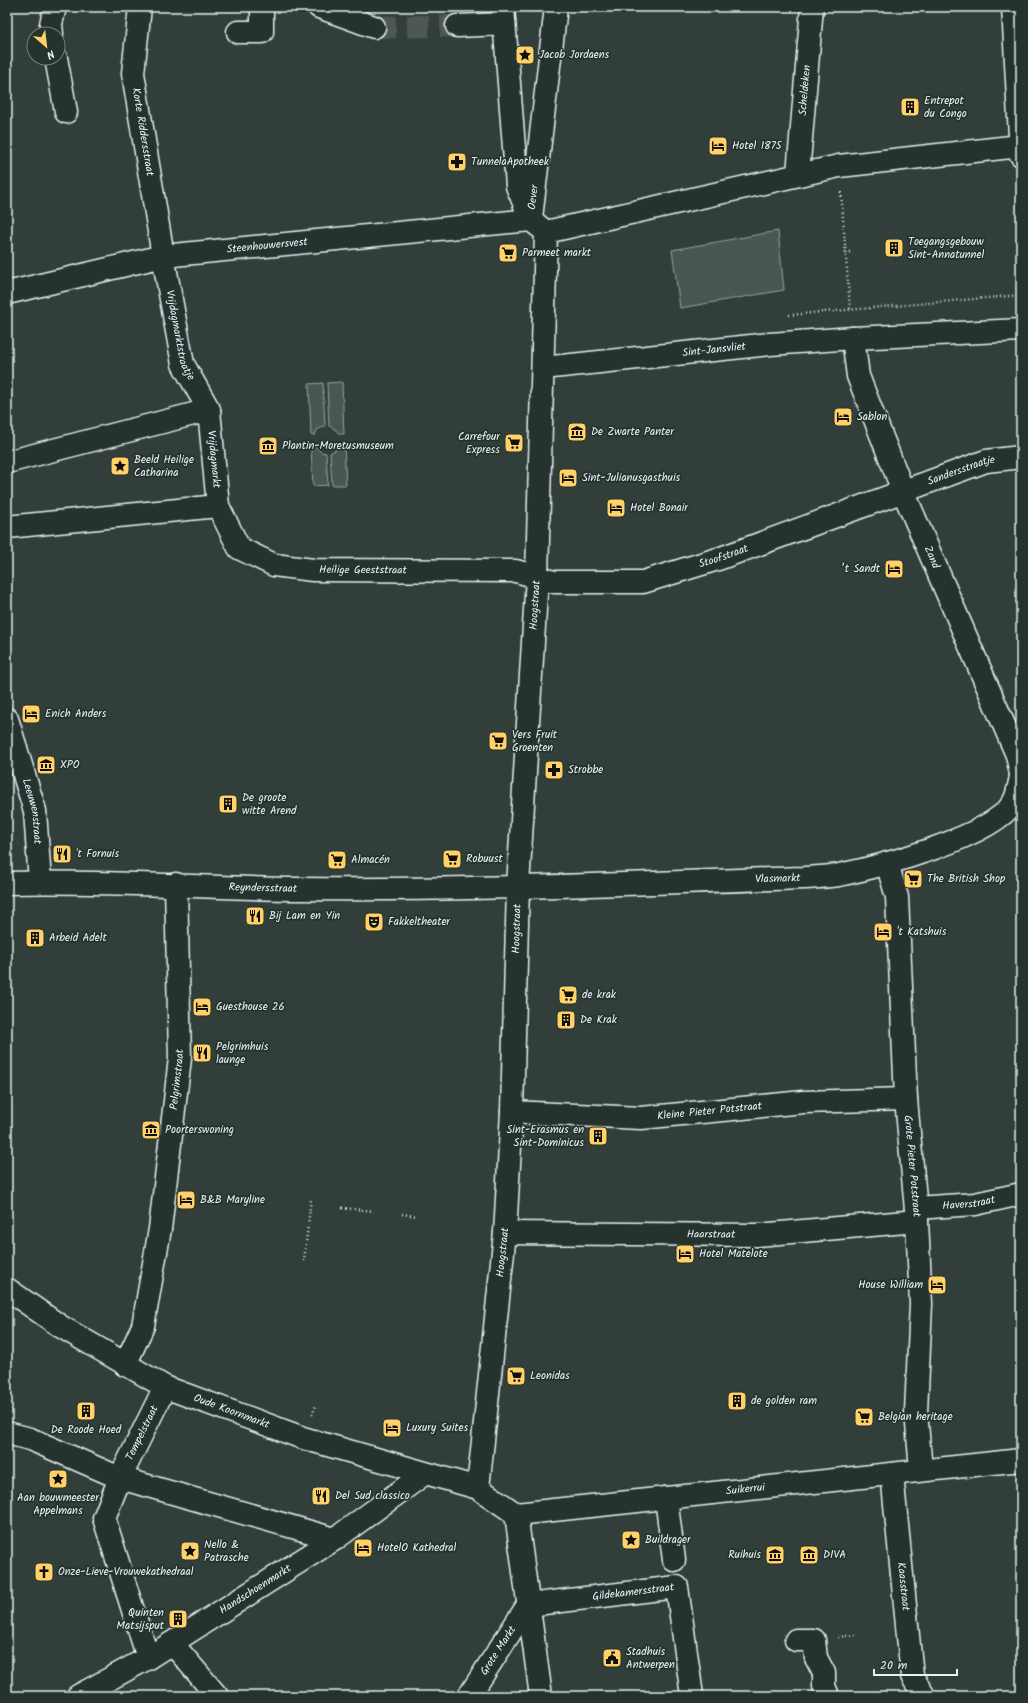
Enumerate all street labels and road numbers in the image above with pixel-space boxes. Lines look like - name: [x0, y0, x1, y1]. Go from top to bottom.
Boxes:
- street label: Scheldeken: [794, 64, 816, 116]
- street label: Korte Riddersstraat: [127, 86, 159, 178]
- street label: Oever: [523, 182, 544, 211]
- street label: Steenhouwersvest: [226, 233, 309, 259]
- street label: Vrijdagmarktstraatje: [160, 289, 200, 384]
- street label: Sint-Jansvliet: [681, 338, 747, 362]
- street label: Vrijdagmarkt: [202, 430, 225, 490]
- street label: Sandersstraatje: [925, 451, 996, 491]
- street label: Stoofstraat: [696, 540, 752, 573]
- street label: Zand: [919, 543, 945, 572]
- street label: Heilige Geeststraat: [319, 561, 408, 579]
- street label: Hoogstraat: [525, 579, 546, 631]
- street label: Leeuwenstraat: [17, 776, 46, 845]
- street label: Vlasmarkt: [755, 869, 801, 889]
- street label: Reyndersstraat: [228, 878, 298, 898]
- street label: Hoogstraat: [507, 903, 527, 954]
- street label: Pelgrimstraat: [165, 1048, 189, 1111]
- street label: Kleine Pieter Potstraat: [656, 1097, 764, 1125]
- street label: Grote Pieter Potstraat: [898, 1114, 926, 1219]
- street label: Haverstraat: [942, 1191, 998, 1215]
- street label: Haarstraat: [687, 1225, 736, 1244]
- street label: Hoogstraat: [491, 1226, 514, 1278]
- street label: Oude Koornmarkt: [191, 1389, 273, 1434]
- street label: Tempelstraat: [121, 1402, 164, 1464]
- street label: Suikerrui: [725, 1478, 766, 1500]
- street label: Handschoenmarkt: [216, 1560, 296, 1619]
- street label: Kaasstraat: [892, 1561, 915, 1612]
- street label: Gildekamersstraat: [591, 1578, 676, 1606]
- street label: Grote Markt: [476, 1622, 522, 1679]

